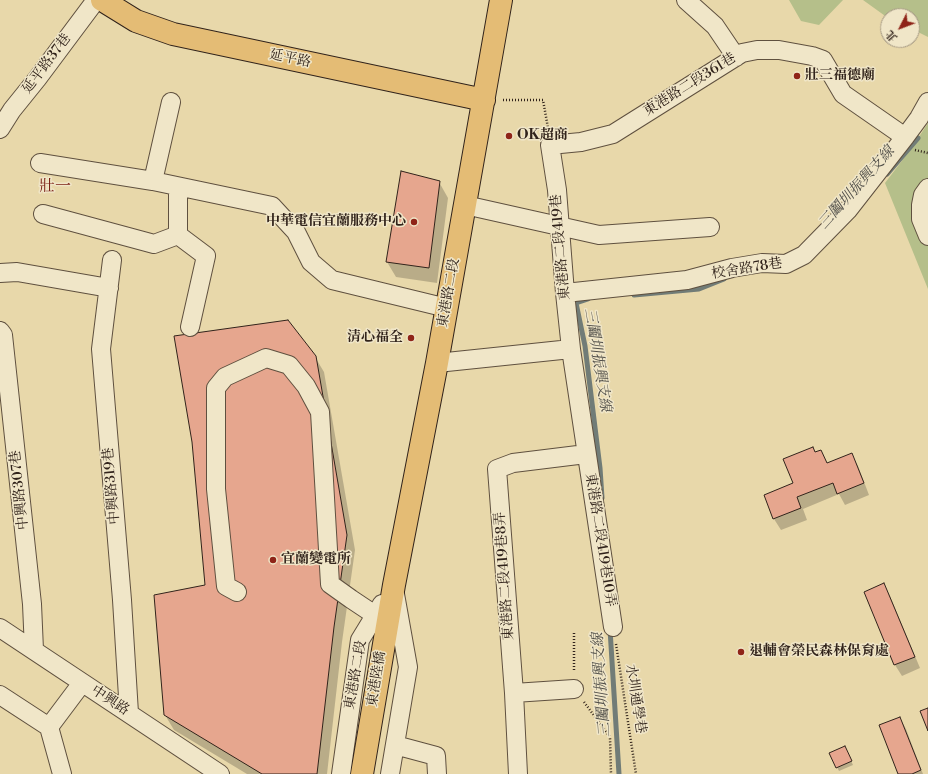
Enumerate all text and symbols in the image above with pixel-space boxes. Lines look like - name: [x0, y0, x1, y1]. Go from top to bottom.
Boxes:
- north arrow: [880, 8, 920, 48]
- text: 北: [883, 27, 901, 44]
- street label: 延平路37巷: [19, 31, 75, 97]
- street label: 延平路: [268, 46, 312, 72]
- street label: 東港路二段361巷: [641, 50, 739, 120]
- place label: 壯三福德廟: [805, 68, 875, 84]
- marker: 壯三福德廟: [792, 71, 802, 81]
- place label: OK超商: [517, 128, 568, 144]
- marker: OK超商: [504, 131, 514, 141]
- water label: 三鬮圳振興支線: [815, 143, 899, 233]
- district label: 壯一: [39, 177, 71, 197]
- street label: 東港路二段419巷: [548, 193, 574, 301]
- place label: 中華電信宜蘭服務中心: [266, 214, 406, 230]
- marker: 中華電信宜蘭服務中心: [409, 217, 419, 227]
- street label: 校舍路78巷: [710, 255, 784, 283]
- street label: 東港路二段: [435, 257, 463, 329]
- water label: 三鬮圳振興支線: [580, 307, 614, 413]
- place label: 清心福全: [347, 330, 403, 346]
- marker: 清心福全: [406, 333, 416, 343]
- street label: 中興路319巷: [100, 447, 124, 525]
- street label: 中興路307巷: [7, 449, 33, 531]
- street label: 東港路二段419巷10弄: [581, 472, 619, 608]
- street label: 東港路二段419巷8弄: [492, 511, 518, 641]
- place label: 宜蘭變電所: [281, 552, 351, 568]
- marker: 宜蘭變電所: [268, 555, 278, 565]
- water label: 三鬮圳振興支線: [589, 632, 615, 738]
- street label: 東港路二段: [342, 639, 370, 711]
- place label: 退輔會榮民森林保育處: [749, 644, 889, 660]
- marker: 退輔會榮民森林保育處: [736, 647, 746, 657]
- street label: 東港陸橋: [364, 650, 390, 708]
- street label: 水圳通學巷: [621, 663, 649, 735]
- street label: 中興路: [88, 683, 132, 719]

